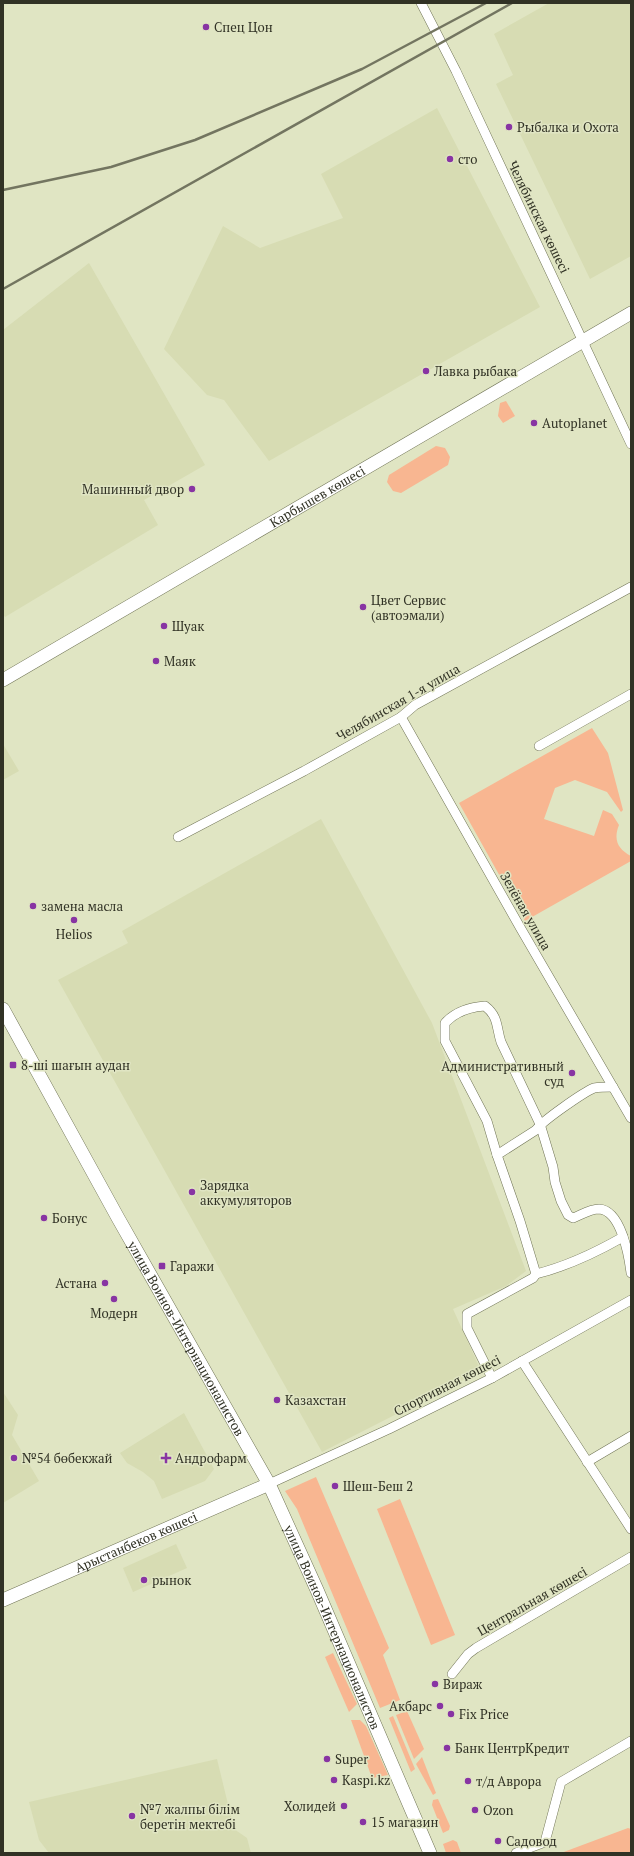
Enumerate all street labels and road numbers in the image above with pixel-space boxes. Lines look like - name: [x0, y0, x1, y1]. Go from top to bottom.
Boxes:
- street label: Челябинская көшесі: [504, 158, 574, 276]
- street label: Карбышев көшесі: [266, 461, 368, 531]
- street label: Челябинская 1-я улица: [333, 659, 463, 745]
- street label: Зелёная улица: [496, 869, 556, 954]
- street label: улица Воинов-Интернационалистов: [123, 1237, 249, 1439]
- street label: Спортивная көшесі: [390, 1350, 504, 1420]
- street label: Арыстанбеков көшесі: [72, 1507, 200, 1577]
- street label: улица Воинов-Интернационалистов: [279, 1521, 385, 1732]
- street label: Центральная көшесі: [474, 1562, 590, 1640]

